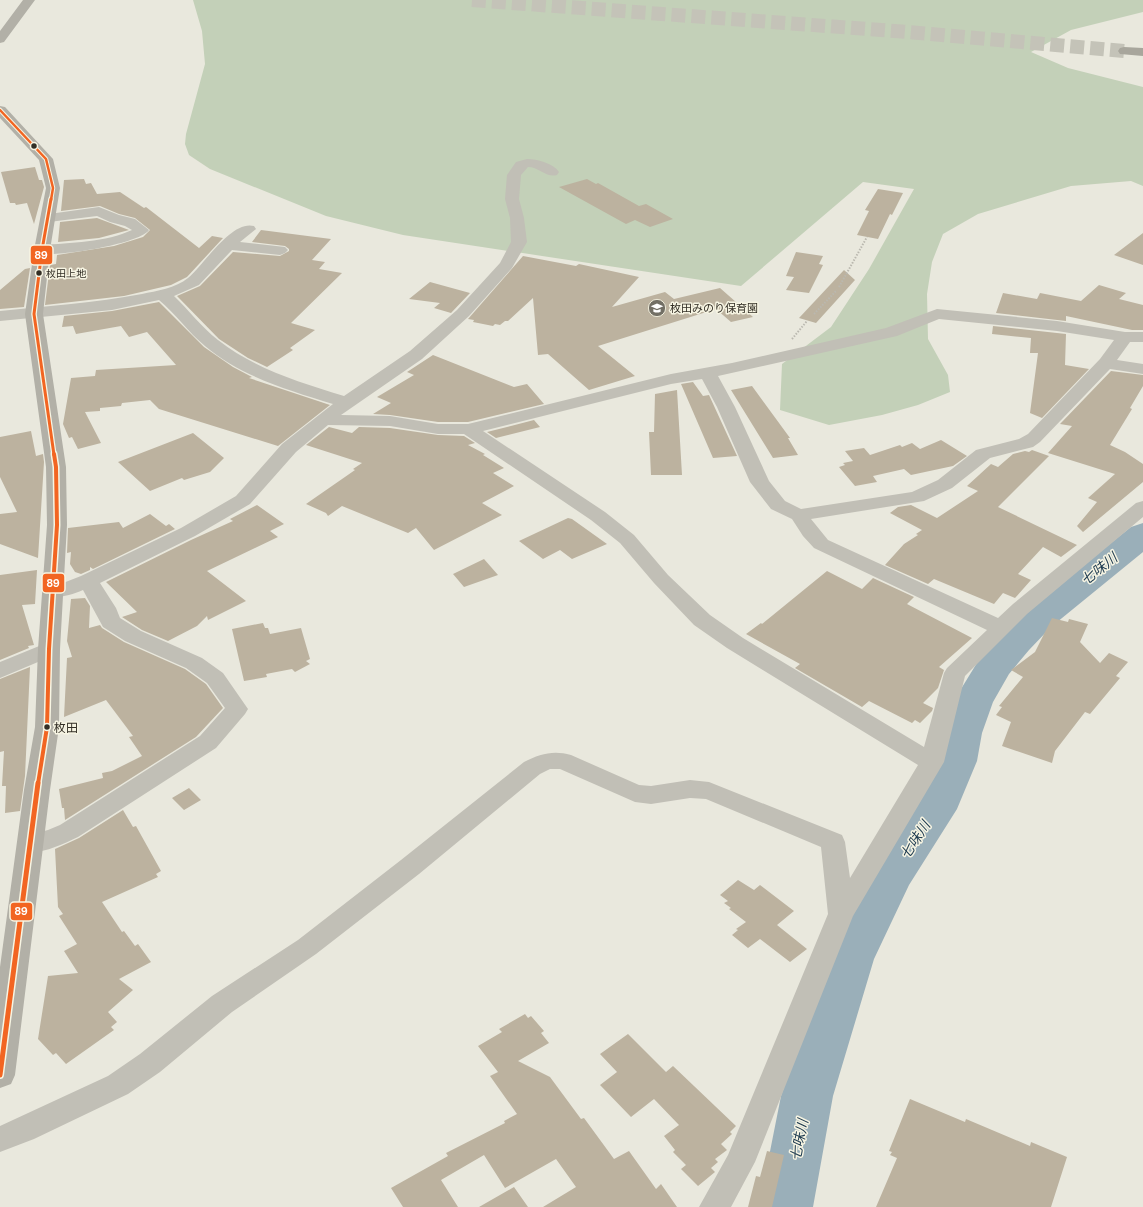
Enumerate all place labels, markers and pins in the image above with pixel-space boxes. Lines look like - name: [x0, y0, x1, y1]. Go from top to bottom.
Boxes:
- unlabelled marker: [29, 141, 39, 151]
- place label: 枚田上地: [46, 267, 87, 280]
- marker: 枚田上地: [34, 268, 44, 278]
- school or university icon: 枚田みのり保育園: [647, 298, 667, 318]
- place label: 枚田みのり保育園: [670, 301, 758, 315]
- place label: 枚田: [54, 720, 78, 736]
- marker: 枚田: [42, 722, 52, 732]

